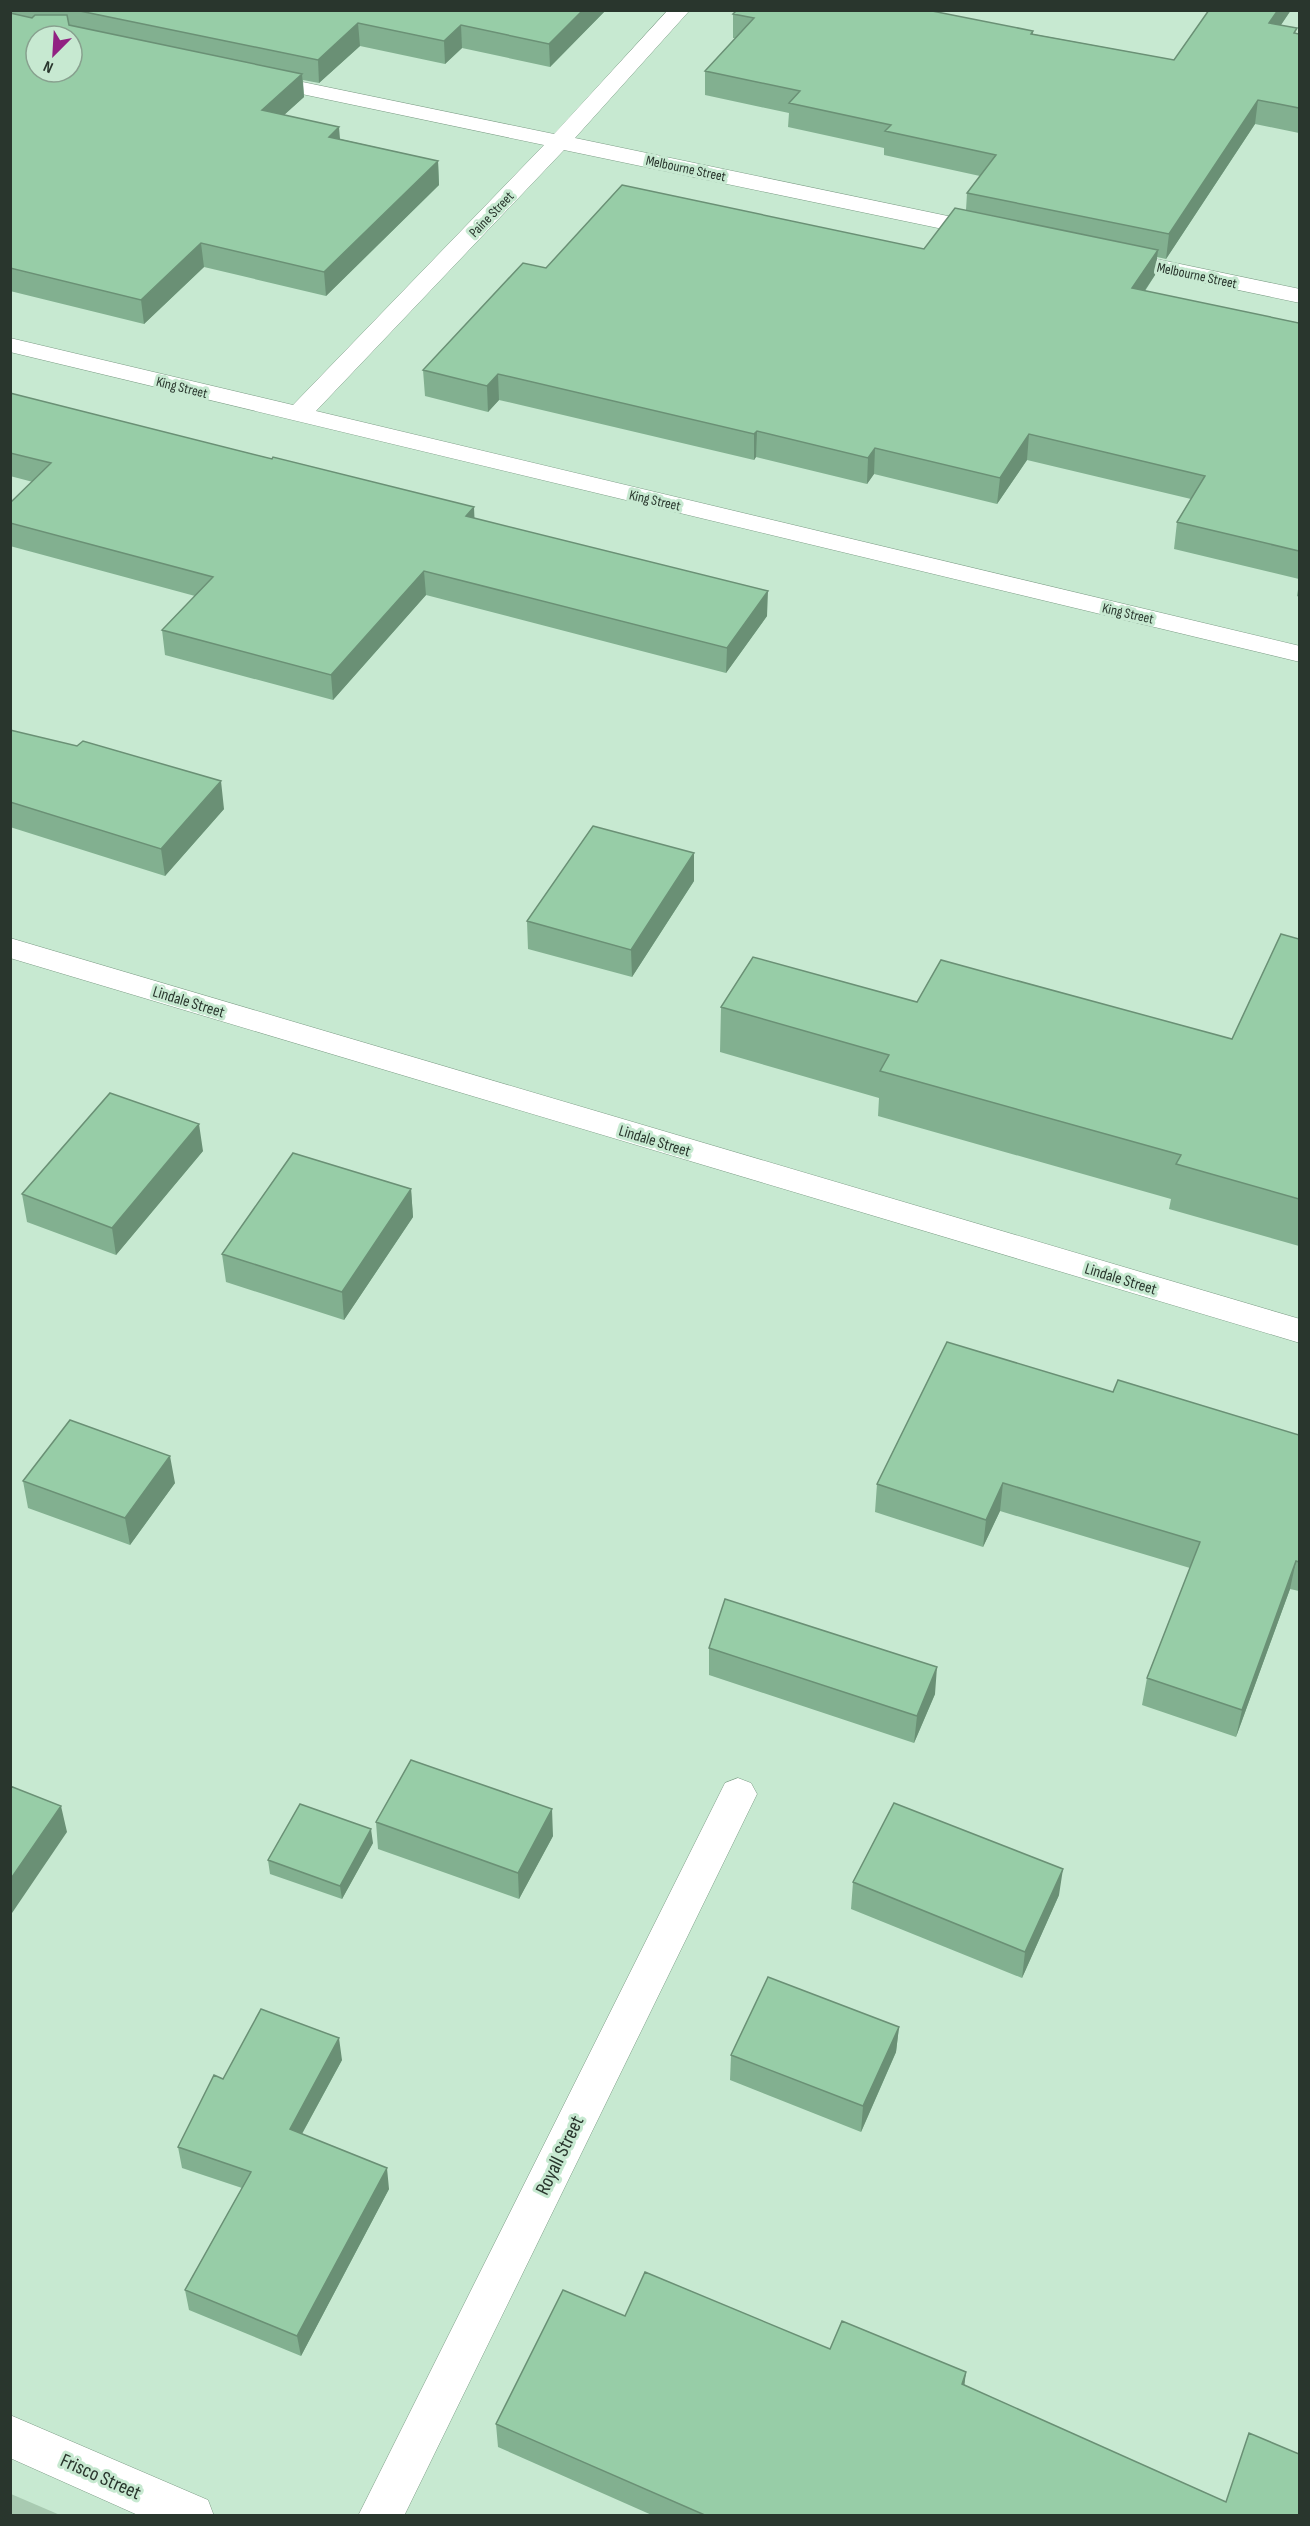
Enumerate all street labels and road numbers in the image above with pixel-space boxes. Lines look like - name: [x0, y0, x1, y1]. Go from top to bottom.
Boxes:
- street label: Melbourne Street: [644, 152, 727, 185]
- street label: Paine Street: [465, 188, 517, 241]
- street label: Melbourne Street: [1155, 259, 1238, 292]
- street label: King Street: [154, 373, 209, 402]
- street label: King Street: [627, 486, 682, 515]
- street label: King Street: [1100, 599, 1155, 628]
- street label: Lindale Street: [150, 982, 227, 1022]
- street label: Lindale Street: [616, 1121, 693, 1161]
- street label: Lindale Street: [1082, 1259, 1159, 1299]
- street label: Royall Street: [530, 2112, 589, 2199]
- street label: Frisco Street: [57, 2448, 145, 2505]

